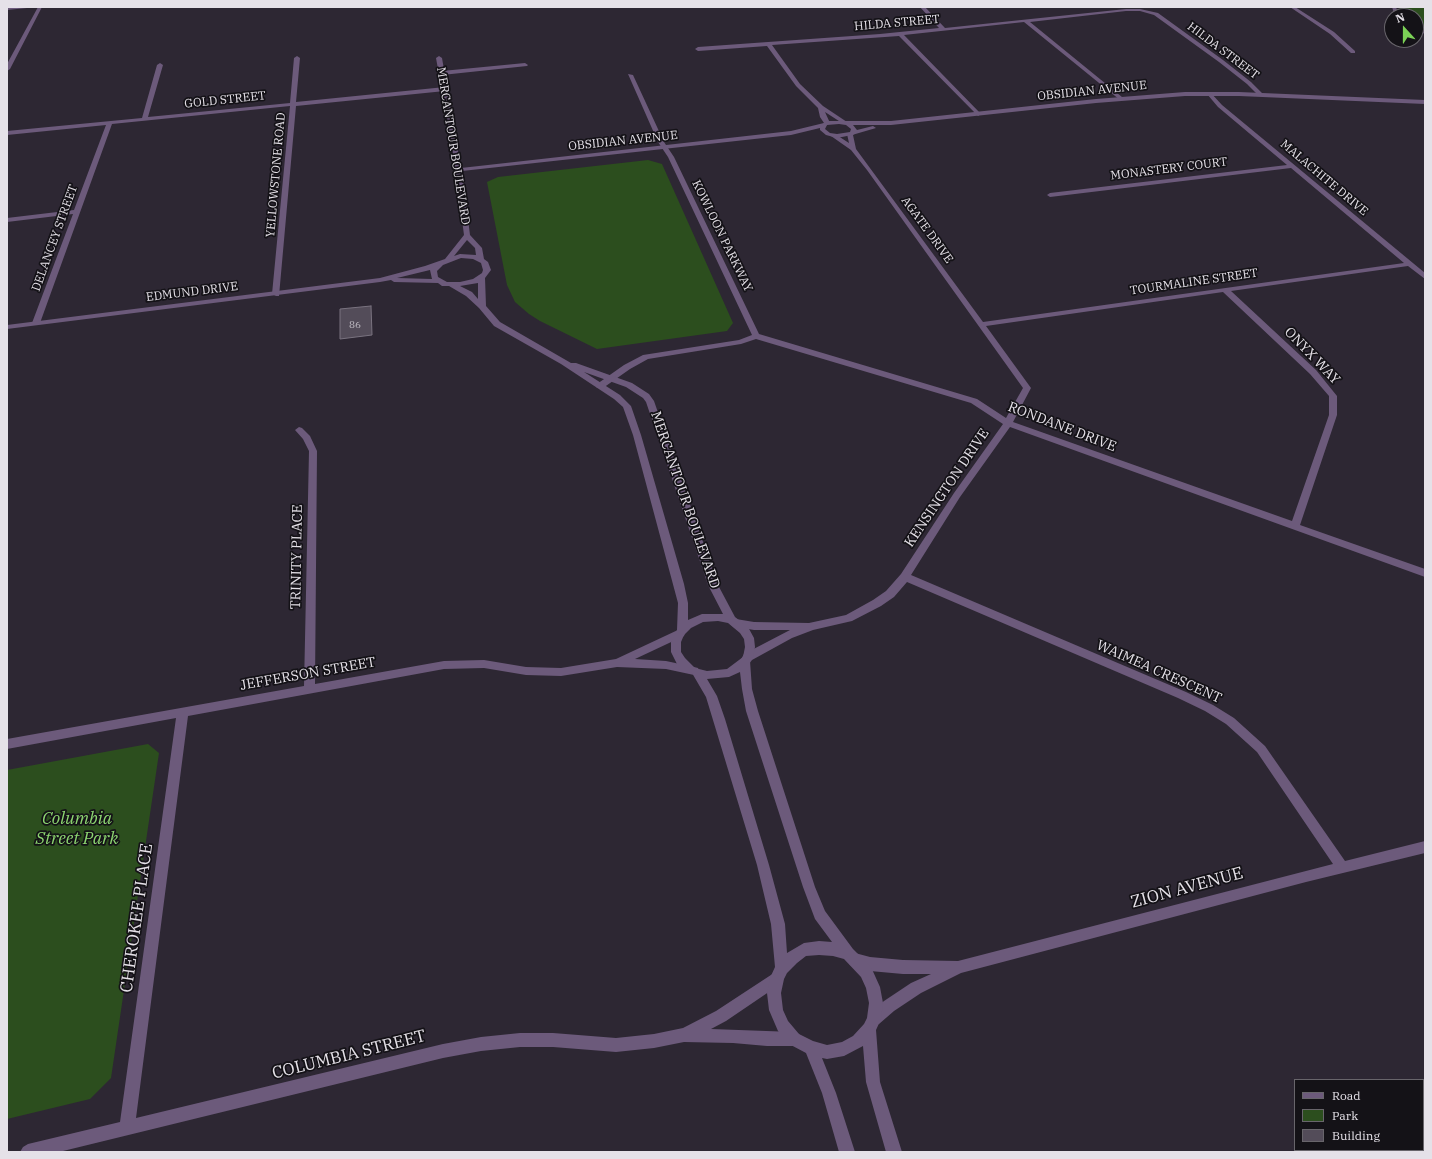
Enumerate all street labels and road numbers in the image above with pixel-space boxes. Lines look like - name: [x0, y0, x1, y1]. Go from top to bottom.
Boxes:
- street label: HILDA STREET: [854, 12, 940, 34]
- street label: HILDA STREET: [1184, 19, 1262, 83]
- street label: MERCANTOUR BOULEVARD: [433, 66, 473, 226]
- street label: OBSIDIAN AVENUE: [1037, 78, 1147, 104]
- street label: GOLD STREET: [184, 89, 266, 111]
- street label: YELLOWSTONE ROAD: [263, 112, 289, 238]
- street label: OBSIDIAN AVENUE: [568, 128, 678, 154]
- street label: MALACHITE DRIVE: [1277, 137, 1371, 219]
- street label: MONASTERY COURT: [1110, 155, 1228, 183]
- street label: KOWLOON PARKWAY: [689, 178, 755, 294]
- street label: DELANCEY STREET: [29, 183, 81, 293]
- street label: AGATE DRIVE: [898, 194, 956, 266]
- street label: TOURMALINE STREET: [1129, 266, 1259, 298]
- street label: EDMUND DRIVE: [145, 279, 239, 305]
- street label: ONYX WAY: [1281, 324, 1343, 388]
- street label: RONDANE DRIVE: [1005, 399, 1119, 455]
- street label: MERCANTOUR BOULEVARD: [647, 409, 723, 591]
- street label: KENSINGTON DRIVE: [901, 426, 993, 550]
- street label: TRINITY PLACE: [288, 504, 306, 610]
- street label: WAIMEA CRESCENT: [1094, 637, 1224, 707]
- street label: JEFFERSON STREET: [239, 654, 377, 694]
- street label: CHEROKEE PLACE: [116, 842, 158, 994]
- street label: ZION AVENUE: [1128, 863, 1246, 913]
- street label: COLUMBIA STREET: [270, 1026, 428, 1084]

